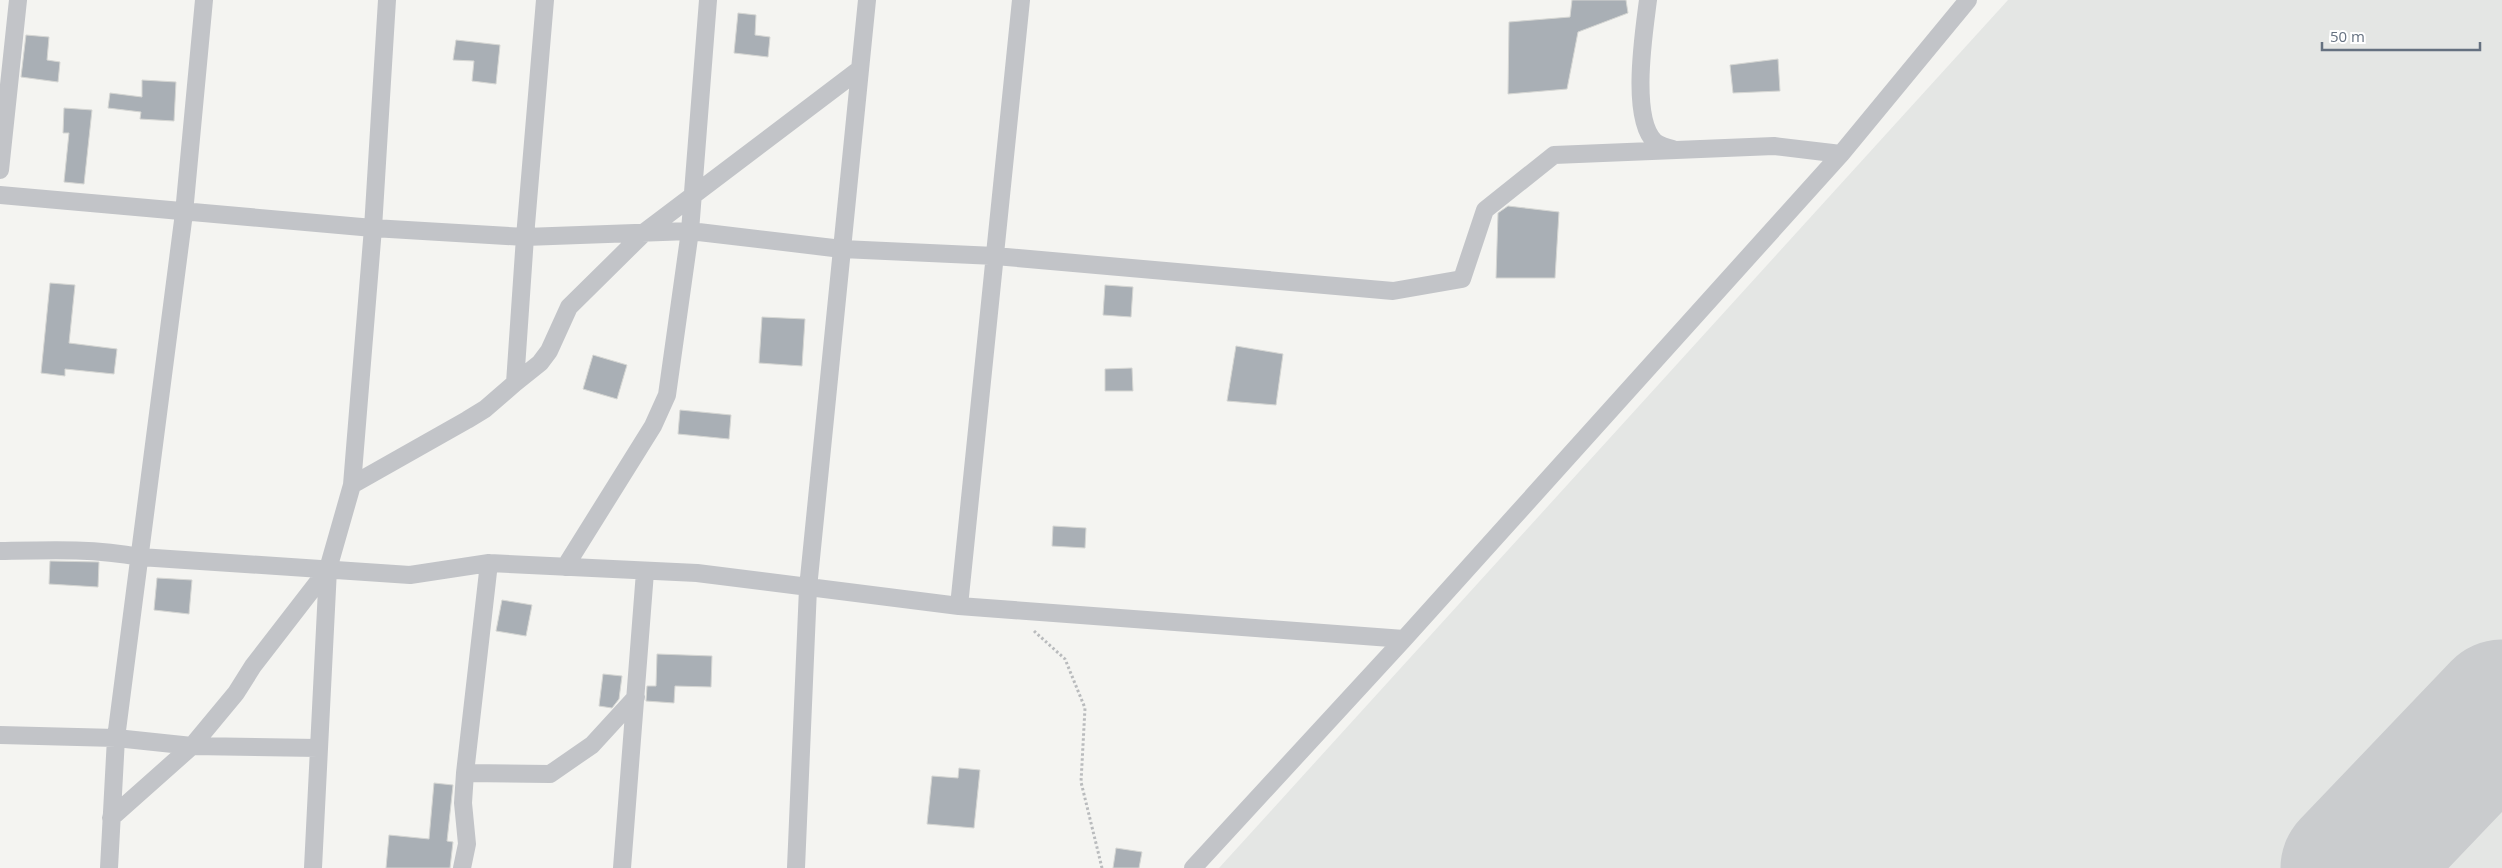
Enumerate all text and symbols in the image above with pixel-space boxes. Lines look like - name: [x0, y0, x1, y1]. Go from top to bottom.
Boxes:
- scale bar: [2322, 20, 2480, 52]
- text: 50 m: [2330, 26, 2365, 46]

